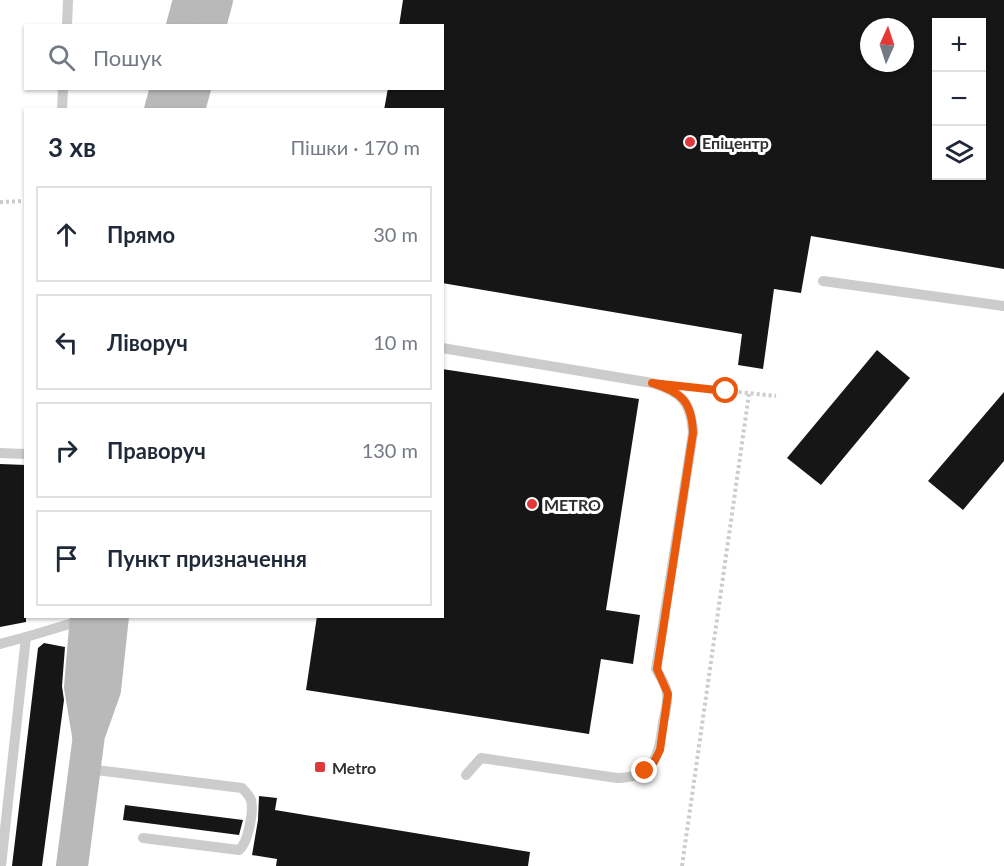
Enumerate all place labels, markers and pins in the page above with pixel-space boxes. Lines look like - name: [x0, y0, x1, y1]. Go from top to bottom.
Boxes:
- place label: Епіцентр: [702, 133, 769, 152]
- marker: Епіцентр: [683, 135, 697, 149]
- place label: METRO: [544, 495, 601, 514]
- marker: METRO: [525, 497, 539, 511]
- place label: Metro: [332, 758, 376, 777]
- marker: Metro: [313, 760, 327, 774]

